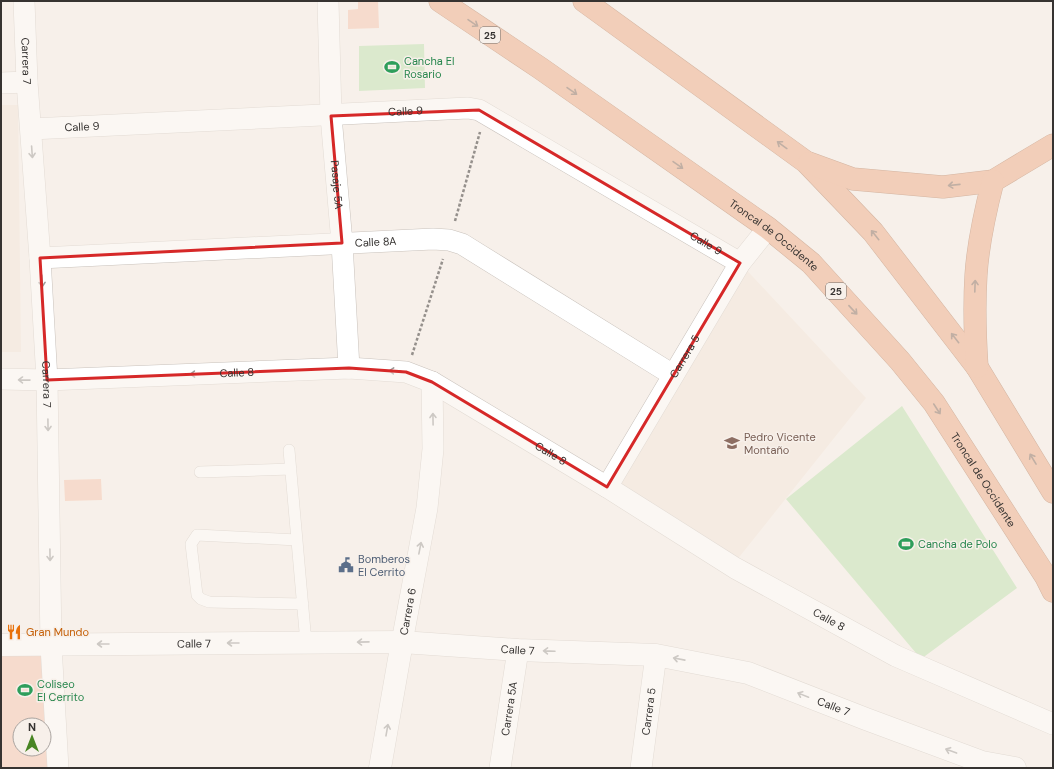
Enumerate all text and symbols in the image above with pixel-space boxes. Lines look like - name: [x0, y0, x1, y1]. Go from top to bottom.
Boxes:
- one-way arrow: [467, 19, 478, 27]
- road number: 25: [480, 27, 500, 43]
- street label: Carrera 7: [18, 37, 34, 85]
- place label: Cancha El Rosario: [404, 54, 454, 81]
- sports icon: Cancha El Rosario: [383, 58, 401, 76]
- one-way arrow: [566, 87, 577, 95]
- street label: Calle 9: [388, 103, 423, 119]
- street label: Calle 9: [64, 119, 100, 134]
- one-way arrow: [777, 141, 788, 149]
- one-way arrow: [29, 145, 36, 158]
- street label: Pasaje 5A: [328, 160, 346, 210]
- one-way arrow: [673, 161, 684, 169]
- one-way arrow: [948, 182, 961, 189]
- street label: Troncal de Occidente: [727, 196, 822, 274]
- street label: Calle 9: [688, 228, 725, 258]
- one-way arrow: [871, 230, 880, 241]
- street label: Calle 8A: [354, 234, 397, 250]
- one-way arrow: [38, 274, 45, 287]
- one-way arrow: [971, 280, 979, 293]
- road number: 25: [826, 283, 846, 299]
- one-way arrow: [849, 304, 858, 315]
- street label: Carrera 5: [666, 332, 703, 380]
- one-way arrow: [950, 333, 959, 344]
- street label: Carrera 7: [39, 360, 54, 408]
- street label: Calle 8: [219, 365, 254, 380]
- one-way arrow: [389, 368, 402, 375]
- one-way arrow: [190, 371, 203, 378]
- one-way arrow: [18, 376, 31, 384]
- one-way arrow: [933, 403, 942, 414]
- one-way arrow: [429, 413, 437, 426]
- one-way arrow: [44, 418, 52, 431]
- place label: Pedro Vicente Montaño: [744, 430, 816, 457]
- street label: Troncal de Occidente: [948, 430, 1019, 530]
- school or university icon: Pedro Vicente Montaño: [723, 434, 741, 452]
- street label: Calle 8: [533, 438, 569, 468]
- one-way arrow: [1028, 453, 1036, 465]
- sports icon: Cancha de Polo: [897, 535, 915, 553]
- place label: Cancha de Polo: [918, 537, 997, 551]
- one-way arrow: [416, 542, 424, 555]
- one-way arrow: [46, 548, 54, 561]
- place label: Bomberos El Cerrito: [358, 552, 410, 579]
- public building icon: Bomberos El Cerrito: [337, 556, 355, 574]
- street label: Carrera 6: [396, 587, 419, 636]
- street label: Calle 8: [810, 605, 848, 634]
- restaurant icon: Gran Mundo: [5, 623, 23, 641]
- place label: Gran Mundo: [26, 625, 89, 639]
- street label: Calle 7: [177, 636, 211, 651]
- one-way arrow: [357, 638, 370, 646]
- one-way arrow: [227, 639, 240, 647]
- one-way arrow: [97, 640, 110, 648]
- street label: Calle 7: [500, 642, 535, 658]
- one-way arrow: [543, 648, 556, 655]
- one-way arrow: [673, 655, 686, 663]
- place label: Coliseo El Cerrito: [37, 677, 84, 704]
- sports icon: Coliseo El Cerrito: [16, 681, 34, 699]
- street label: Carrera 5A: [498, 681, 520, 737]
- street label: Carrera 5: [638, 687, 659, 736]
- one-way arrow: [798, 690, 810, 698]
- street label: Calle 7: [815, 694, 852, 719]
- north arrow: [12, 717, 52, 757]
- text: N: [28, 720, 36, 734]
- one-way arrow: [383, 723, 391, 736]
- one-way arrow: [945, 746, 957, 754]

